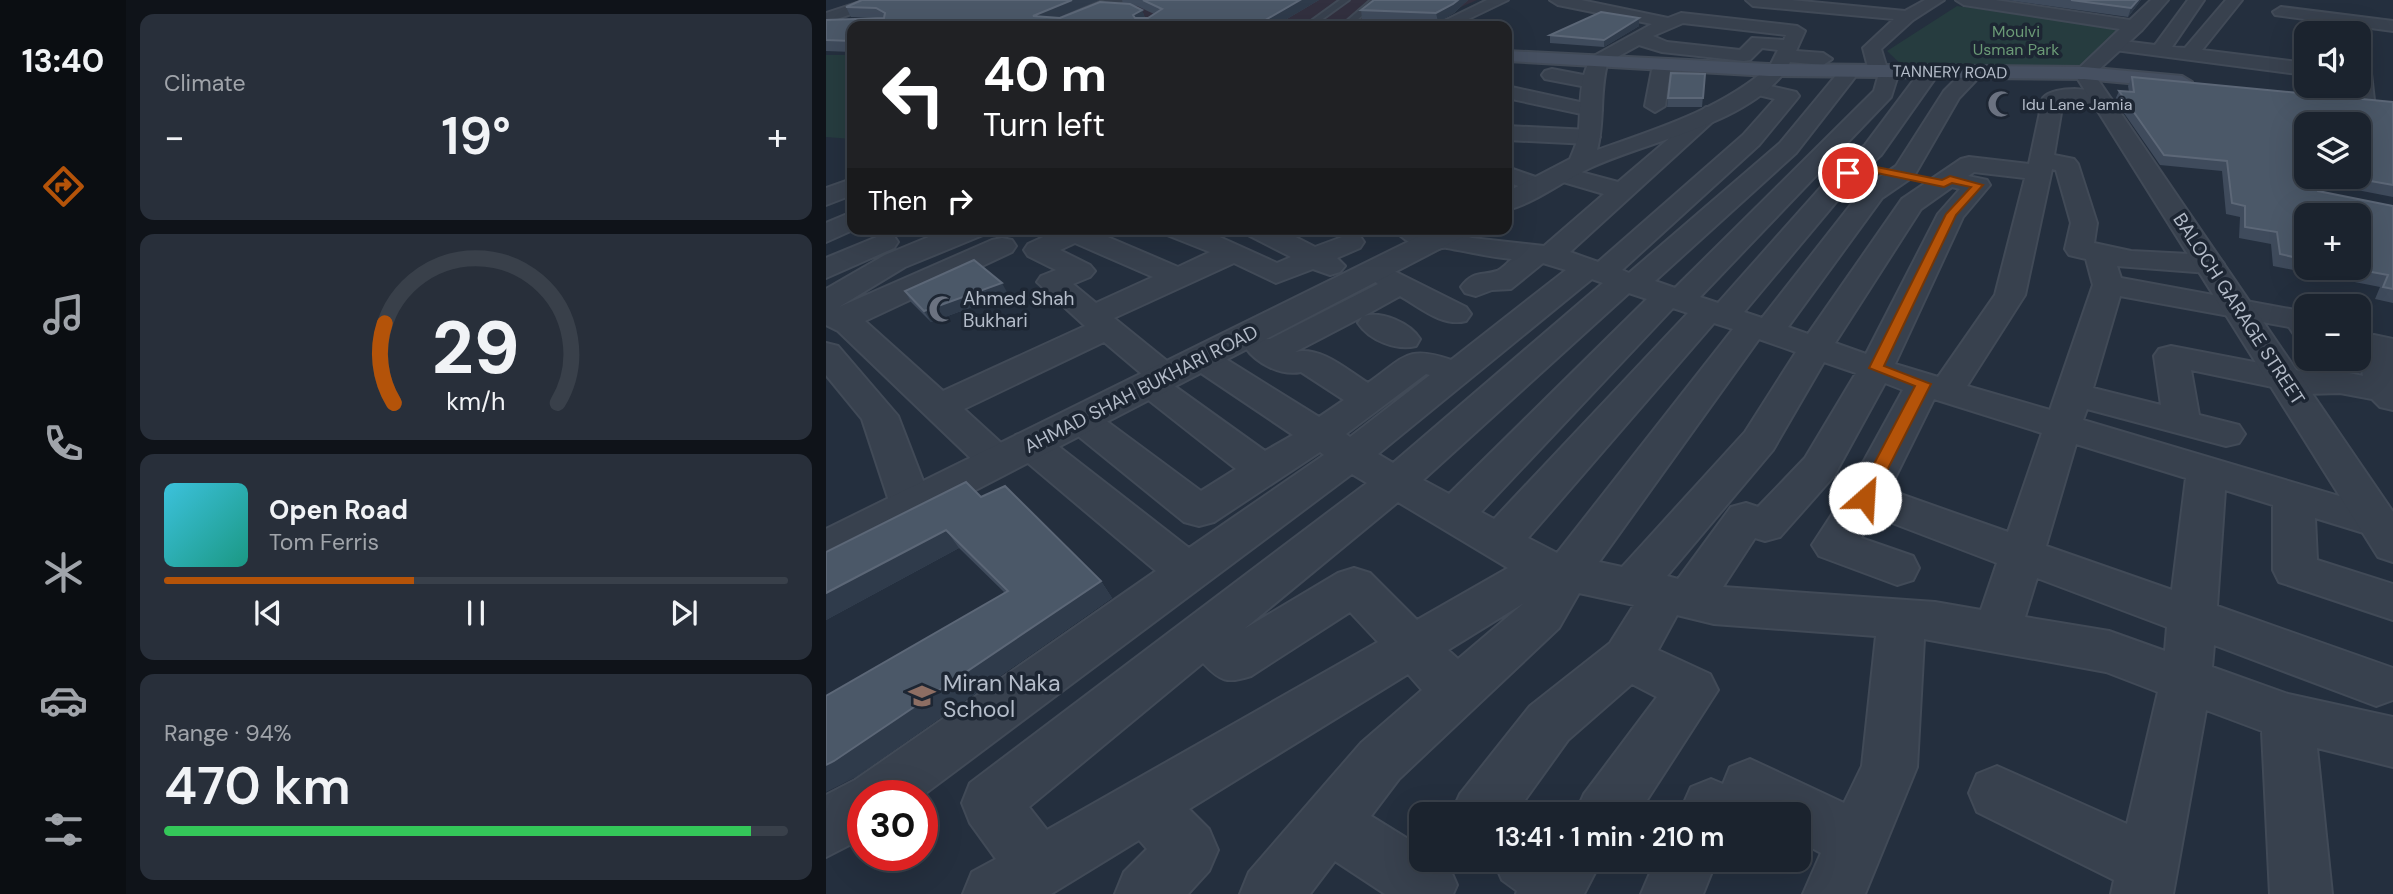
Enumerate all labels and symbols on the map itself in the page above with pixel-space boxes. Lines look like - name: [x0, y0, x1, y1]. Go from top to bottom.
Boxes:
- park label: Moulvi Usman Park: [1973, 21, 2059, 60]
- street label: TANNERY ROAD: [1892, 60, 2008, 84]
- mosque icon: Idu Lane Jamia: [1986, 89, 2016, 119]
- place label: Idu Lane Jamia: [2022, 94, 2132, 115]
- pin: [1818, 143, 1878, 203]
- street label: BALOCH GARAGE STREET: [2167, 208, 2311, 410]
- place label: Ahmed Shah Bukhari: [963, 286, 1074, 333]
- mosque icon: Ahmed Shah Bukhari: [927, 294, 957, 324]
- street label: AHMAD SHAH BUKHARI ROAD: [1020, 319, 1262, 459]
- position arrow: [1828, 461, 1902, 535]
- place label: Miran Naka School: [943, 668, 1061, 724]
- school or university icon: Miran Naka School: [907, 681, 937, 711]
- speed limit sign: 30: [847, 780, 938, 871]

